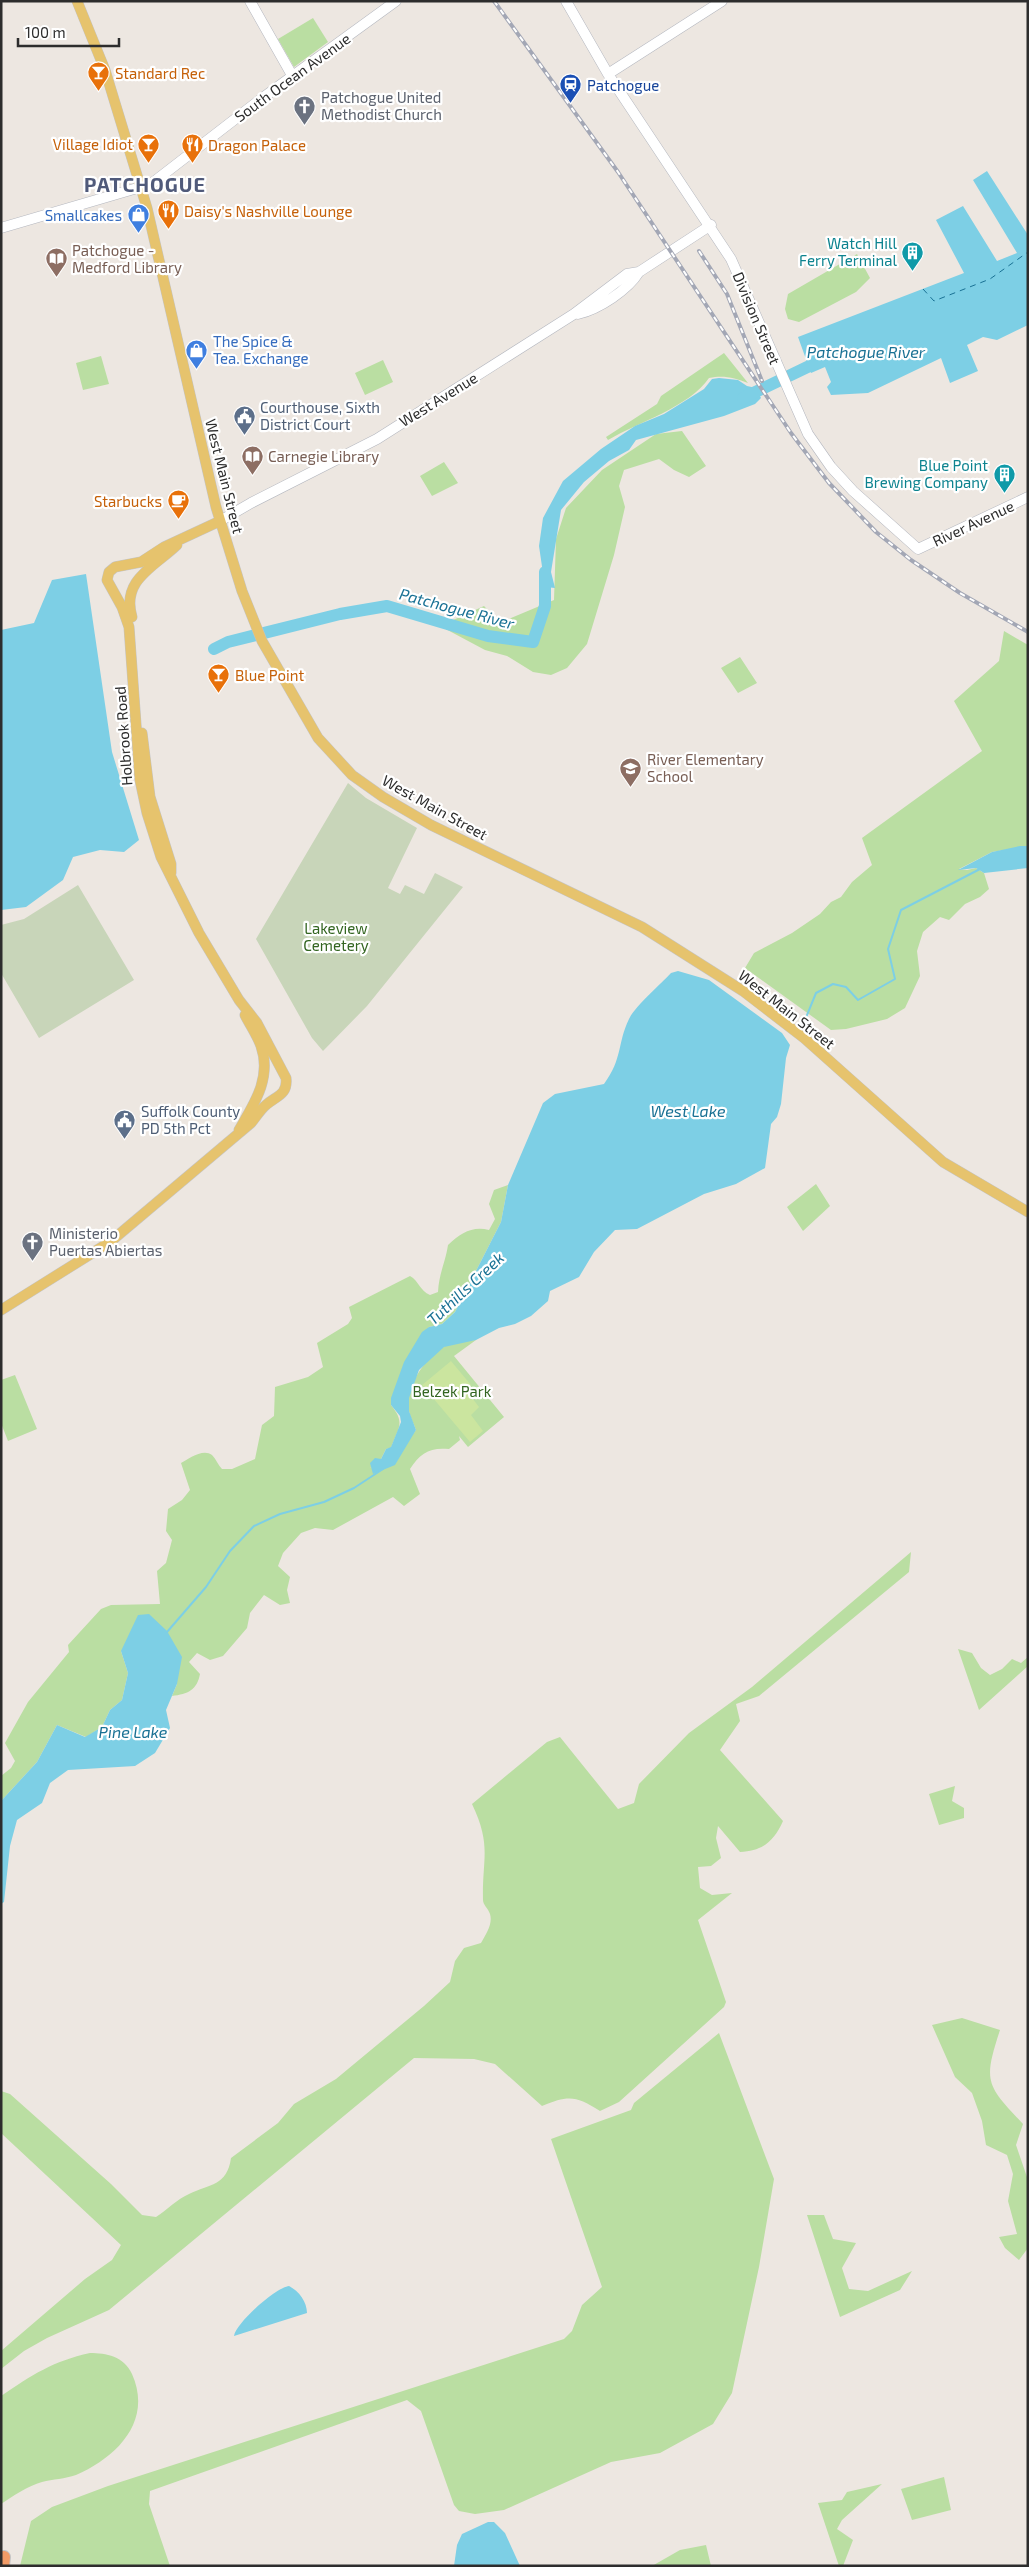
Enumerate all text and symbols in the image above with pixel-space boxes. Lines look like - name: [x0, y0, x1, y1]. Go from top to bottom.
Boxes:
- scale bar: [18, 15, 119, 47]
- text: 100 m: [25, 23, 66, 41]
- street label: South Ocean Avenue: [231, 29, 353, 125]
- bar icon: Standard Rec: [87, 61, 111, 92]
- place label: Standard Rec: [115, 64, 205, 82]
- station icon: Patchogue: [559, 73, 583, 104]
- place label: Patchogue: [587, 76, 659, 94]
- place label: Patchogue United Methodist Church: [321, 88, 442, 123]
- church icon: Patchogue United Methodist Church: [293, 94, 317, 125]
- bar icon: Village Idiot: [137, 132, 161, 163]
- restaurant icon: Dragon Palace: [180, 133, 204, 164]
- place label: Village Idiot: [53, 135, 133, 153]
- place label: Dragon Palace: [208, 136, 306, 154]
- district label: PATCHOGUE: [84, 172, 206, 196]
- restaurant icon: Daisy's Nashville Lounge: [156, 199, 180, 230]
- place label: Daisy's Nashville Lounge: [184, 202, 352, 220]
- shop icon: Smallcakes: [126, 203, 150, 234]
- place label: Smallcakes: [45, 206, 122, 224]
- place label: Watch Hill Ferry Terminal: [799, 234, 898, 269]
- building icon: Watch Hill Ferry Terminal: [901, 240, 925, 271]
- place label: Patchogue - Medford Library: [72, 241, 182, 276]
- library icon: Patchogue - Medford Library: [44, 247, 68, 278]
- street label: Division Street: [729, 269, 785, 367]
- place label: The Spice & Tea. Exchange: [213, 332, 309, 367]
- shop icon: The Spice & Tea. Exchange: [185, 338, 209, 369]
- water label: Patchogue River: [807, 342, 926, 361]
- street label: West Avenue: [396, 368, 480, 430]
- place label: Courthouse, Sixth District Court: [260, 398, 380, 433]
- public building icon: Courthouse, Sixth District Court: [232, 404, 256, 435]
- street label: West Main Street: [202, 417, 248, 535]
- library icon: Carnegie Library: [240, 444, 264, 475]
- place label: Carnegie Library: [268, 447, 379, 465]
- place label: Blue Point Brewing Company: [865, 456, 988, 491]
- building icon: Blue Point Brewing Company: [992, 462, 1016, 493]
- cafe icon: Starbucks: [166, 489, 190, 520]
- place label: Starbucks: [94, 492, 162, 510]
- street label: River Avenue: [929, 496, 1017, 550]
- water label: Patchogue River: [397, 584, 517, 633]
- bar icon: Blue Point: [207, 663, 231, 694]
- place label: Blue Point: [235, 666, 304, 684]
- street label: Holbrook Road: [111, 686, 135, 786]
- place label: River Elementary School: [647, 750, 764, 785]
- school or university icon: River Elementary School: [619, 756, 643, 787]
- street label: West Main Street: [379, 771, 491, 844]
- park label: Lakeview Cemetery: [303, 919, 369, 954]
- street label: West Main Street: [735, 966, 839, 1052]
- water label: West Lake: [650, 1101, 726, 1120]
- place label: Suffolk County PD 5th Pct: [141, 1102, 240, 1137]
- public building icon: Suffolk County PD 5th Pct: [113, 1108, 137, 1139]
- place label: Ministerio Puertas Abiertas: [49, 1224, 162, 1259]
- church icon: Ministerio Puertas Abiertas: [21, 1230, 45, 1261]
- water label: Tuthills Creek: [423, 1248, 507, 1328]
- park label: Belzek Park: [412, 1382, 492, 1400]
- water label: Pine Lake: [99, 1722, 168, 1741]

